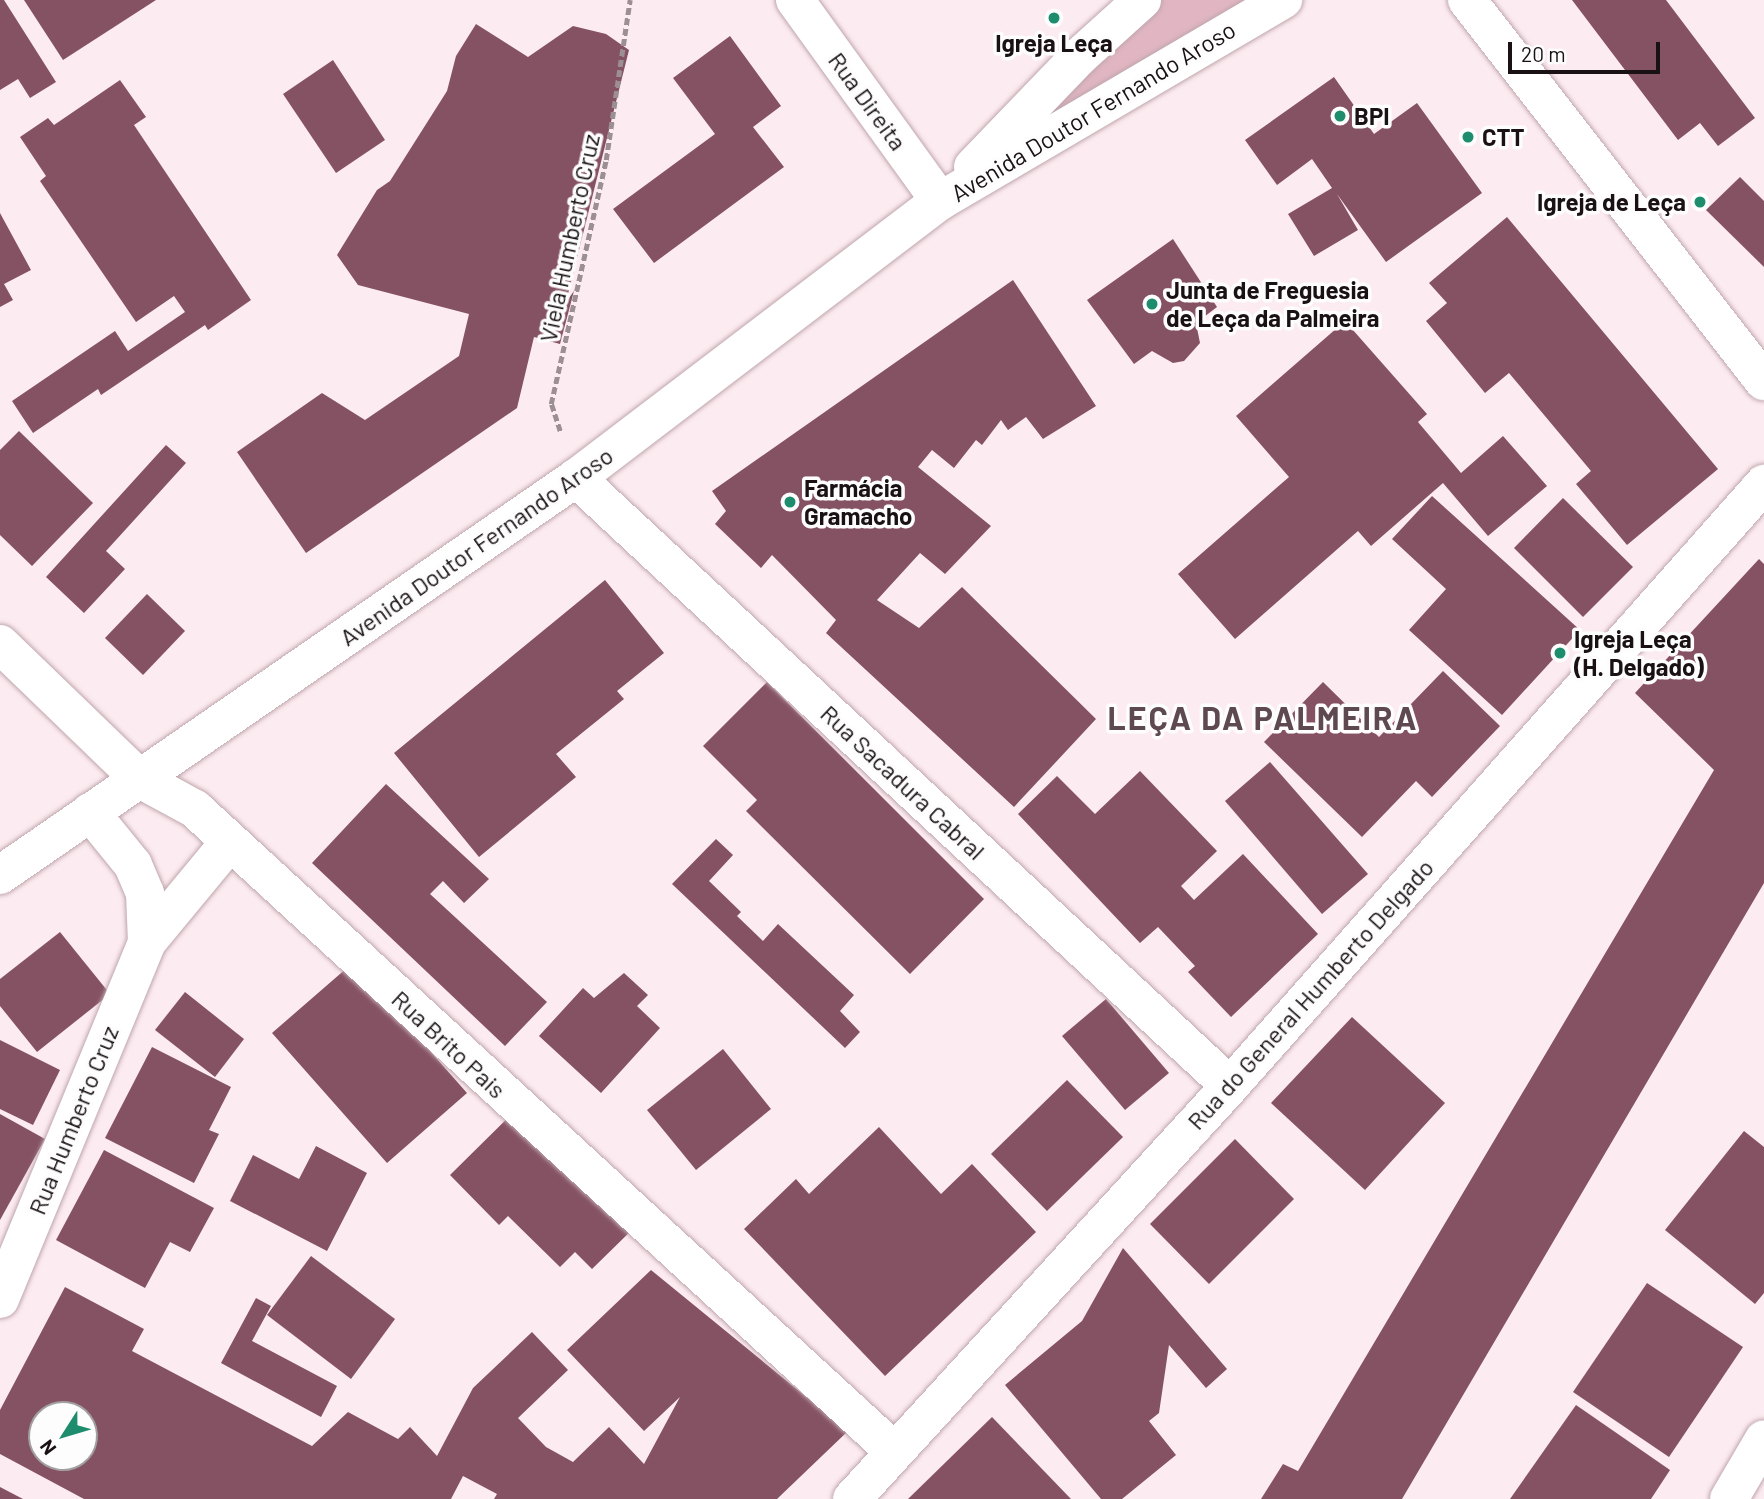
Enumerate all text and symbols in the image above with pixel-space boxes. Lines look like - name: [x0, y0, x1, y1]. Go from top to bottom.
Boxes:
- marker: Igreja Leça: [1046, 10, 1062, 26]
- street label: Avenida Doutor Fernando Aroso: [946, 15, 1240, 207]
- scale bar: [1512, 28, 1664, 72]
- place label: Igreja Leça: [995, 29, 1113, 57]
- text: 20 m: [1521, 41, 1566, 66]
- street label: Rua Direita: [823, 46, 913, 156]
- place label: BPI: [1354, 102, 1390, 130]
- marker: BPI: [1332, 108, 1348, 124]
- place label: CTT: [1482, 123, 1524, 151]
- marker: CTT: [1460, 129, 1476, 145]
- street label: Viela Humberto Cruz: [533, 131, 605, 345]
- place label: Igreja de Leça: [1537, 188, 1686, 216]
- marker: Igreja de Leça: [1692, 194, 1708, 210]
- place label: Junta de Freguesia de Leça da Palmeira: [1166, 276, 1379, 332]
- marker: Junta de Freguesia de Leça da Palmeira: [1144, 296, 1160, 312]
- street label: Avenida Doutor Fernando Aroso: [334, 441, 618, 651]
- place label: Farmácia Gramacho: [804, 474, 912, 530]
- marker: Farmácia Gramacho: [782, 494, 798, 510]
- place label: Igreja Leça (H. Delgado): [1574, 625, 1704, 681]
- marker: Igreja Leça (H. Delgado): [1552, 645, 1568, 661]
- district label: LEÇA DA PALMEIRA: [1110, 698, 1416, 736]
- street label: Rua Sacadura Cabral: [815, 699, 991, 865]
- street label: Rua do General Humberto Delgado: [1181, 853, 1439, 1135]
- street label: Rua Brito Pais: [386, 984, 512, 1104]
- street label: Rua Humberto Cruz: [22, 1021, 124, 1219]
- north arrow: [28, 1401, 98, 1471]
- text: N: [34, 1436, 60, 1460]

